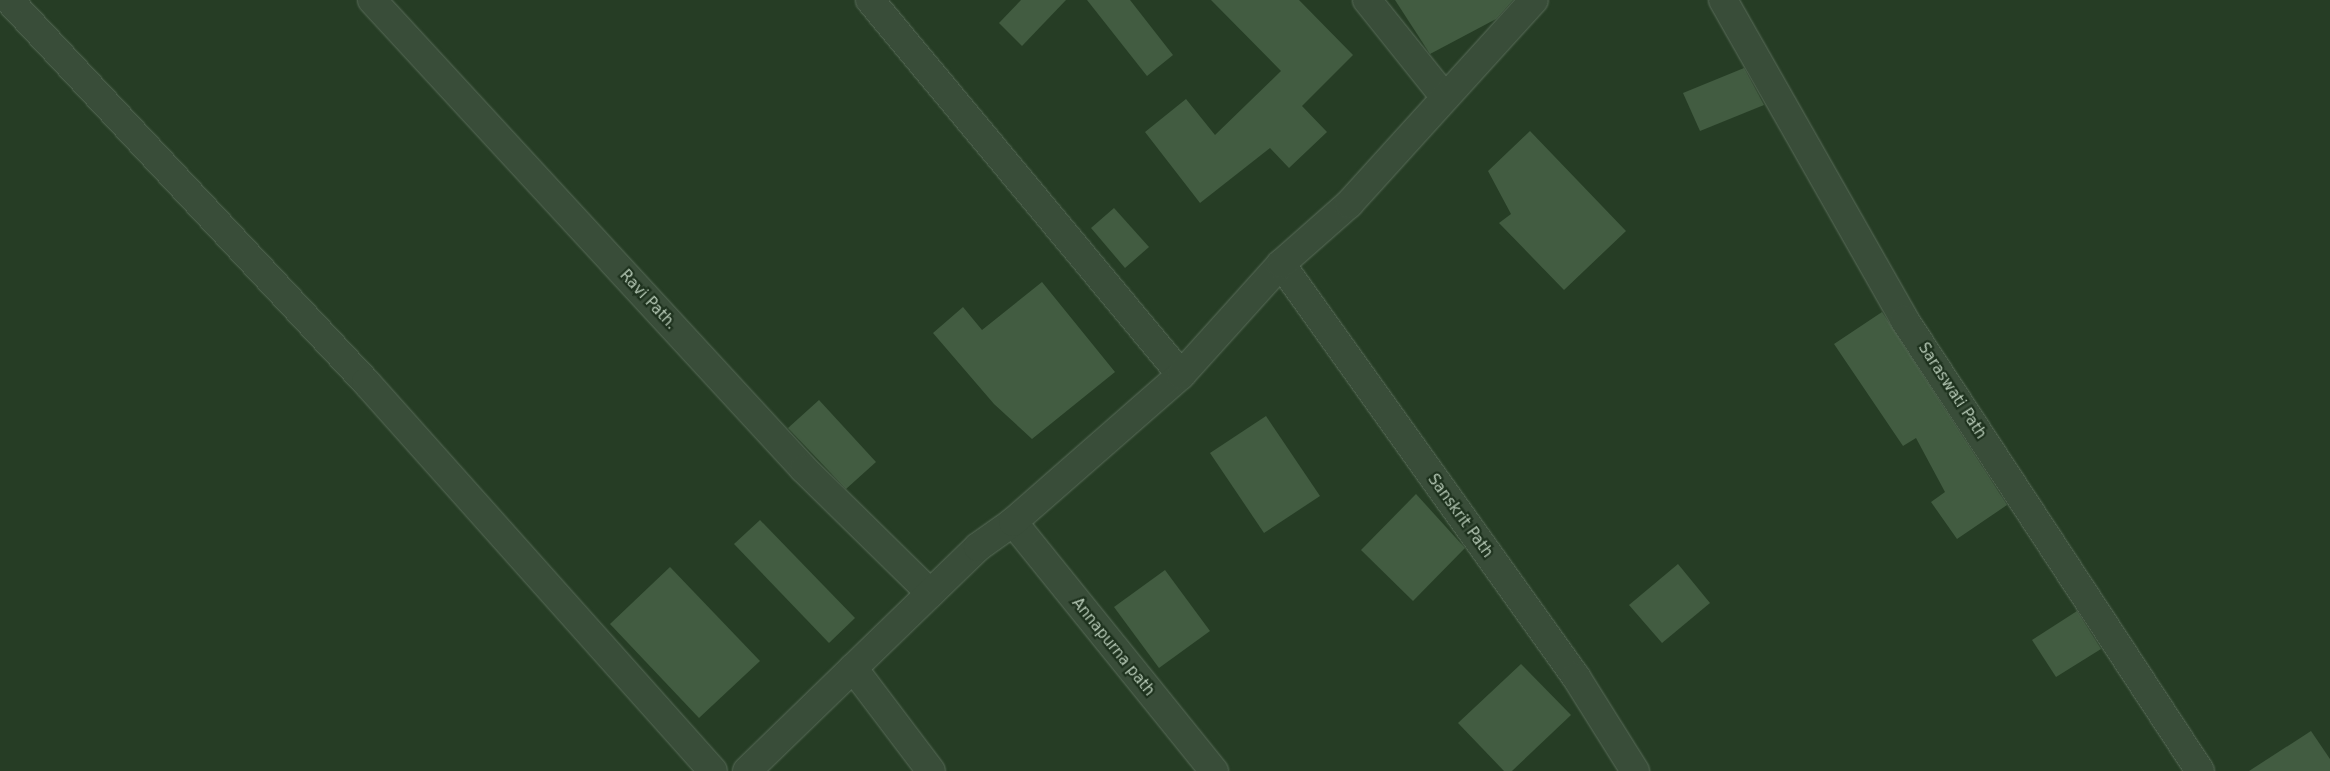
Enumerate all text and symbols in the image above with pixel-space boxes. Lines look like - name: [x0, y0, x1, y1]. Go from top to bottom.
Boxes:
- street label: Ravi Path.: [616, 267, 680, 333]
- street label: Saraswati Path: [1914, 340, 1990, 442]
- street label: Sanskrit Path: [1424, 471, 1496, 561]
- street label: Annapurna path: [1068, 594, 1158, 700]

